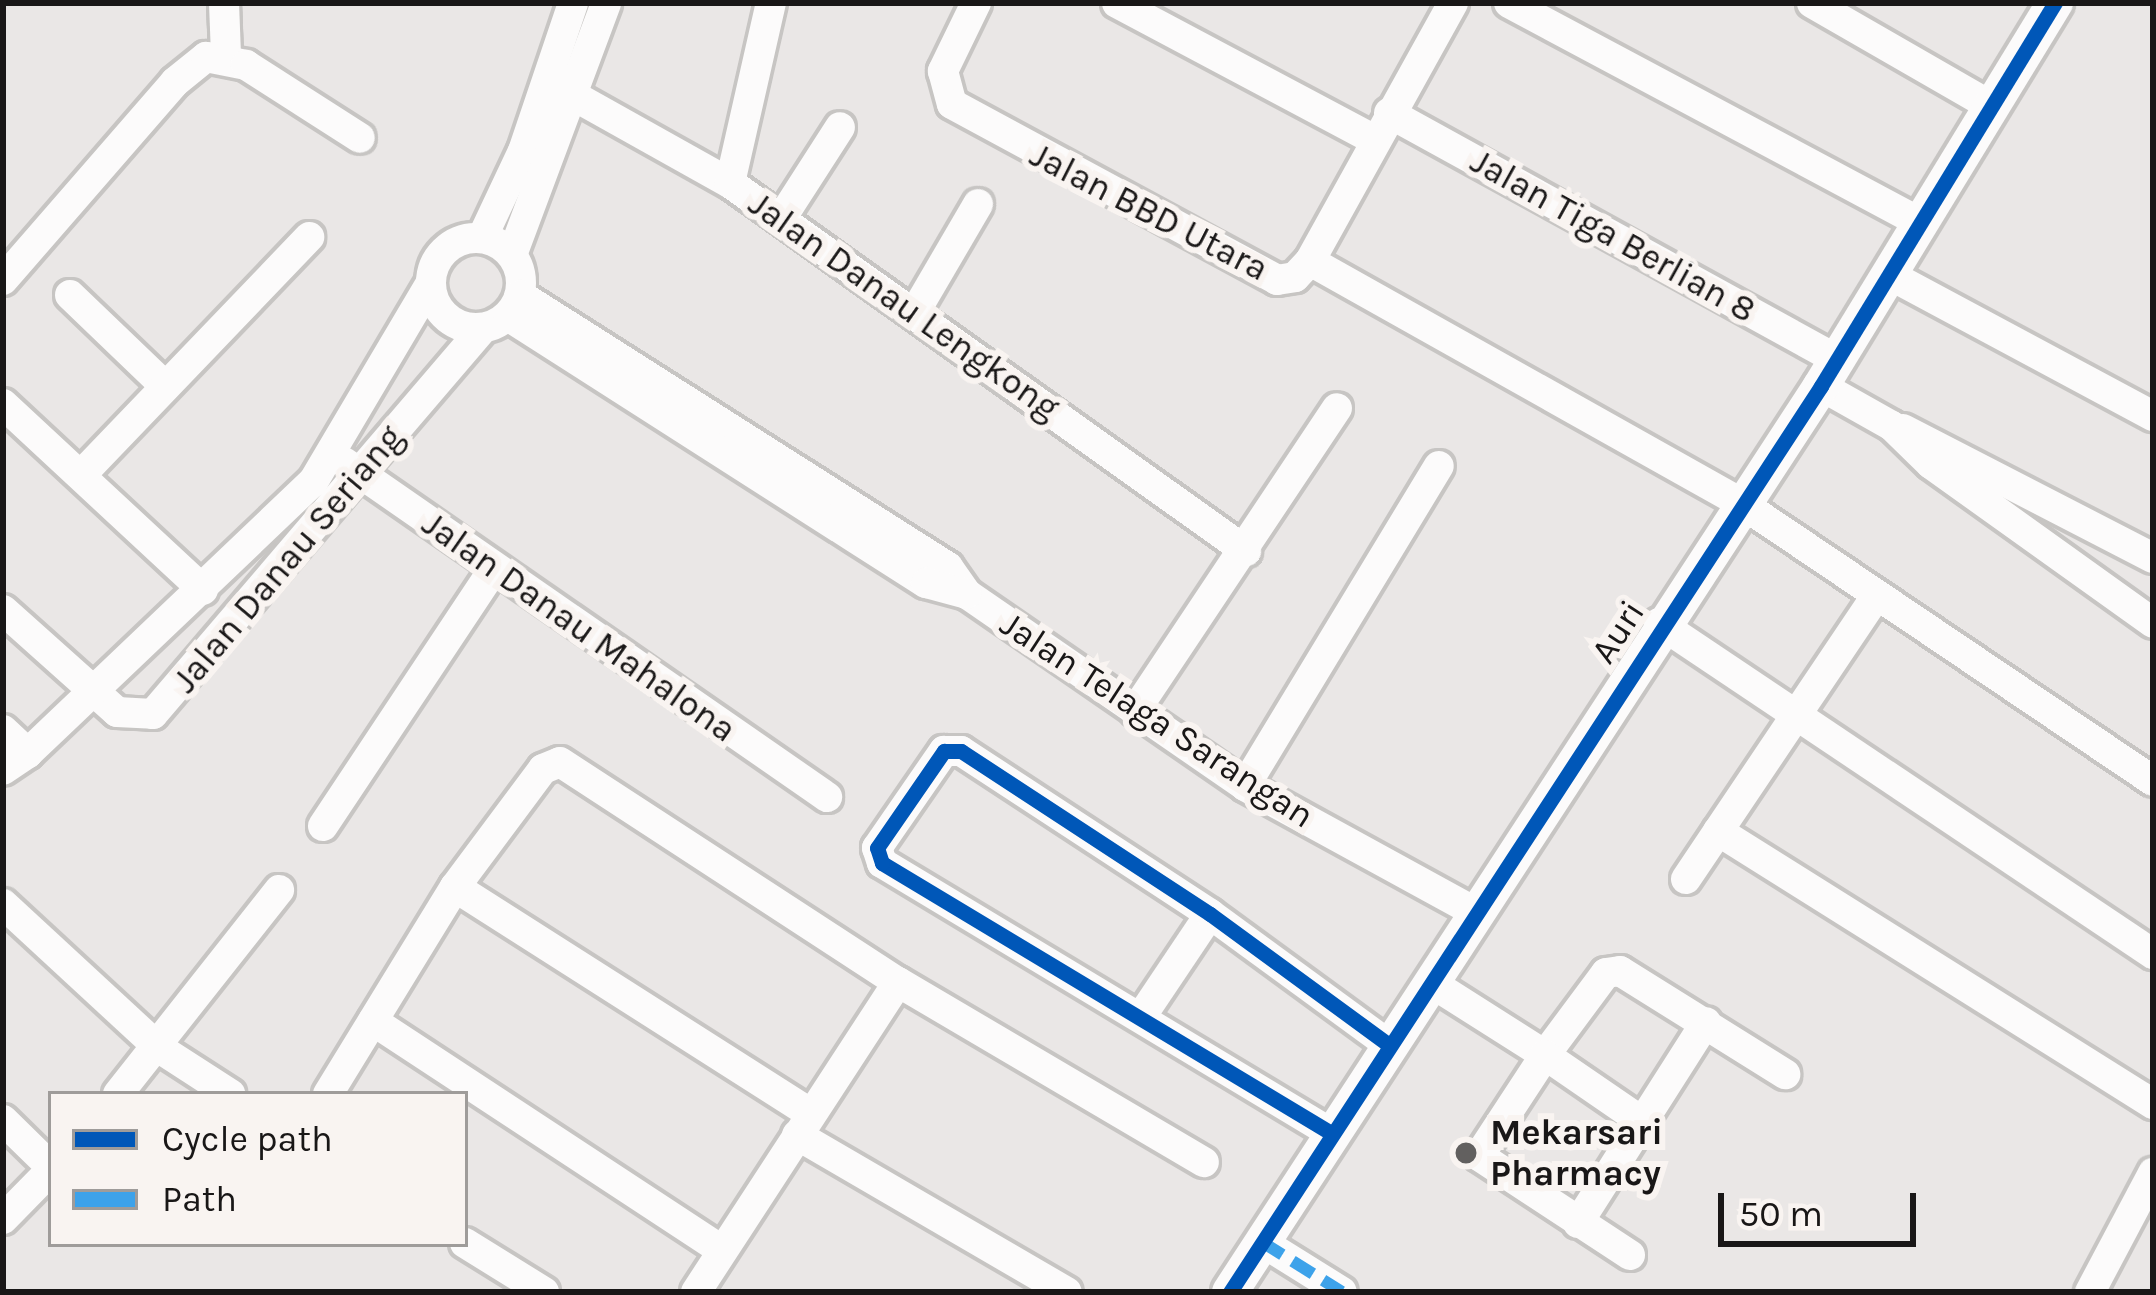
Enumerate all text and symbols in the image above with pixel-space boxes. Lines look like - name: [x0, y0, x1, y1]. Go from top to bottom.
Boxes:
- street label: Jalan BBD Utara: [1023, 133, 1275, 291]
- street label: Jalan Tiga Berlian 8: [1463, 140, 1763, 332]
- street label: Jalan Danau Lengkong: [740, 182, 1068, 430]
- street label: Jalan Danau Seriang: [164, 416, 412, 702]
- street label: Jalan Danau Mahalona: [414, 502, 744, 752]
- street label: Auri: [1582, 592, 1654, 672]
- street label: Jalan Telaga Sarangan: [992, 603, 1322, 837]
- legend: [48, 1091, 468, 1247]
- place label: Mekarsari Pharmacy: [1490, 1110, 1663, 1195]
- text: Cycle path: [162, 1118, 333, 1160]
- marker: Mekarsari Pharmacy: [1453, 1140, 1479, 1166]
- scale bar: [1724, 1169, 1922, 1243]
- text: Path: [162, 1178, 237, 1220]
- text: 50 m: [1739, 1193, 1823, 1235]

